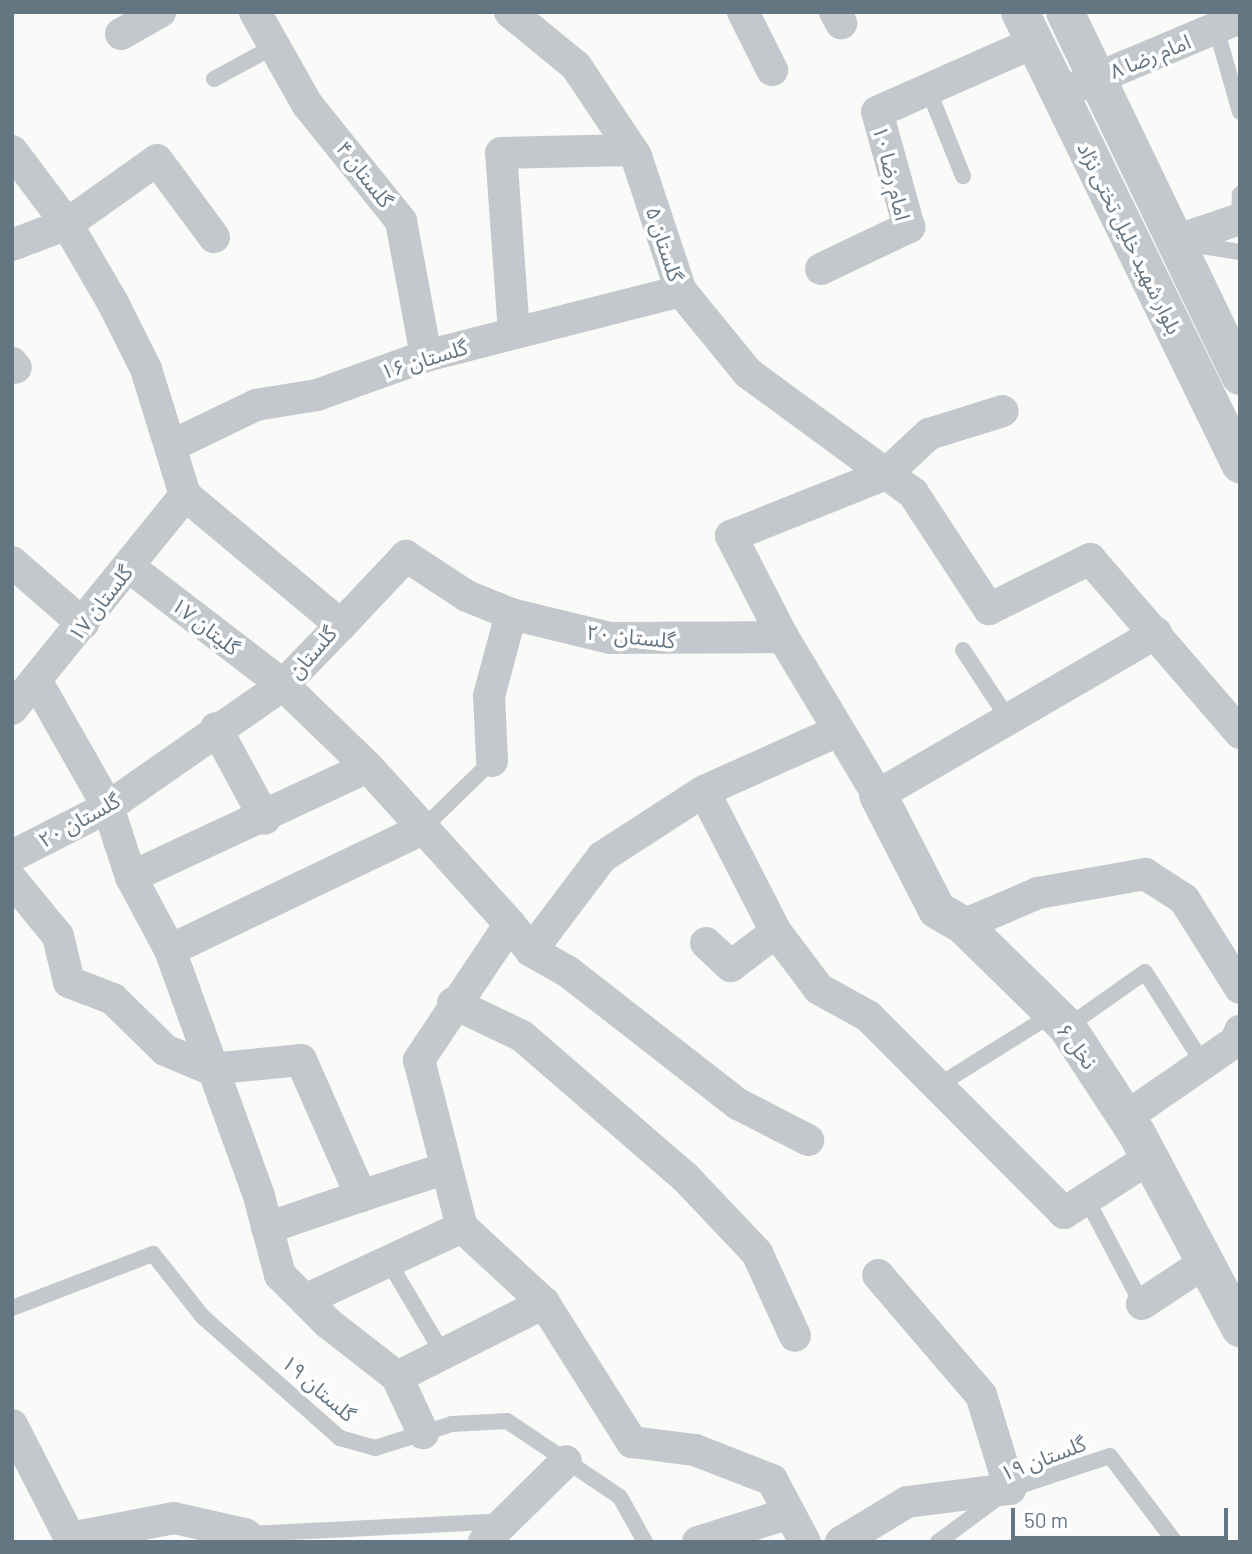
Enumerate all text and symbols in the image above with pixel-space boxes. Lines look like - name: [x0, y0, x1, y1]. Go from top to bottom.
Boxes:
- street label: امام رضا ۸: [1106, 28, 1194, 84]
- street label: امام رضا ۱۰: [868, 123, 916, 223]
- street label: گلستان ۴: [331, 136, 399, 212]
- street label: بلوار شهید خلیل تختی نژاد: [1072, 138, 1188, 338]
- street label: گلستان ۵: [641, 203, 689, 285]
- street label: گلستان ۱۶: [378, 334, 470, 384]
- street label: گلستان ۱۷: [63, 560, 137, 646]
- street label: گلیتان ۱۷: [167, 592, 245, 660]
- street label: گلستان ۲۰: [585, 619, 677, 653]
- street label: گلستان: [282, 621, 342, 683]
- street label: گلستان ۲۰: [34, 787, 124, 853]
- street label: نخل ۶: [1052, 1018, 1102, 1074]
- street label: گلستان ۱۹: [277, 1349, 361, 1427]
- street label: گلستان ۱۹: [997, 1430, 1089, 1486]
- scale bar: [1014, 1494, 1231, 1538]
- text: 50 m: [1024, 1507, 1068, 1532]

